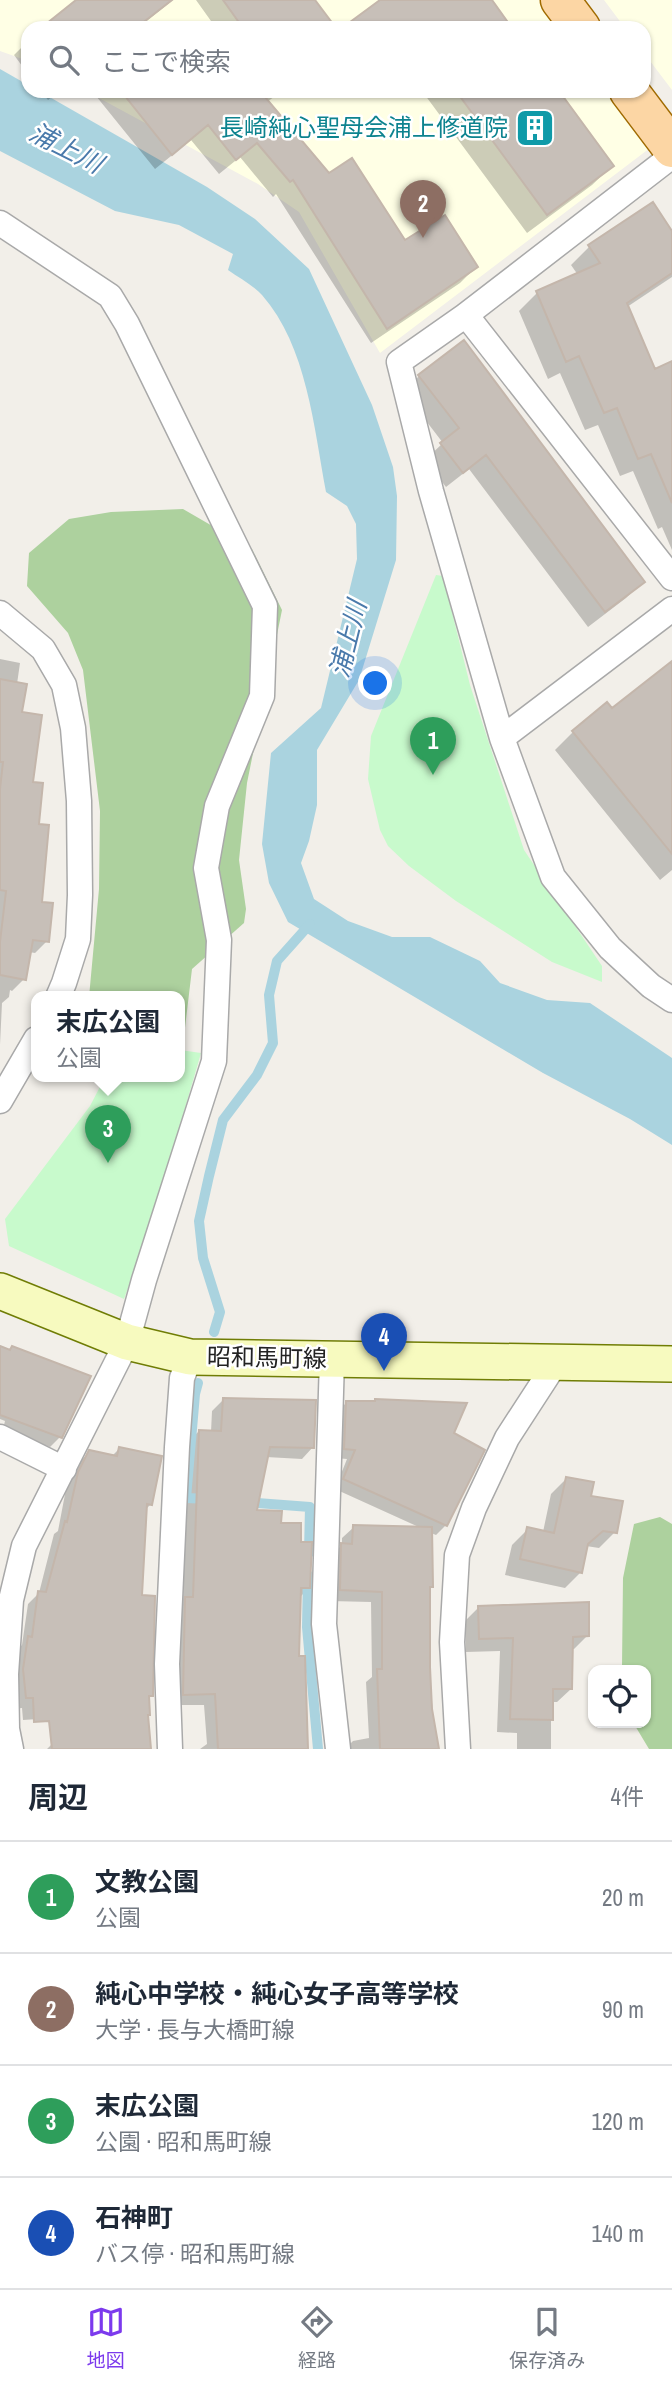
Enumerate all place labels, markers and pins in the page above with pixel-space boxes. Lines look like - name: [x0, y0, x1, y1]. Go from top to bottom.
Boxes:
- building icon: 長崎純心聖母会浦上修道院: [514, 107, 556, 149]
- place label: 長崎純心聖母会浦上修道院: [220, 111, 508, 143]
- pin: 2: [400, 180, 446, 238]
- pin: 1: [410, 717, 456, 775]
- pin: 3: [85, 1105, 131, 1163]
- pin: 4: [361, 1313, 407, 1371]

